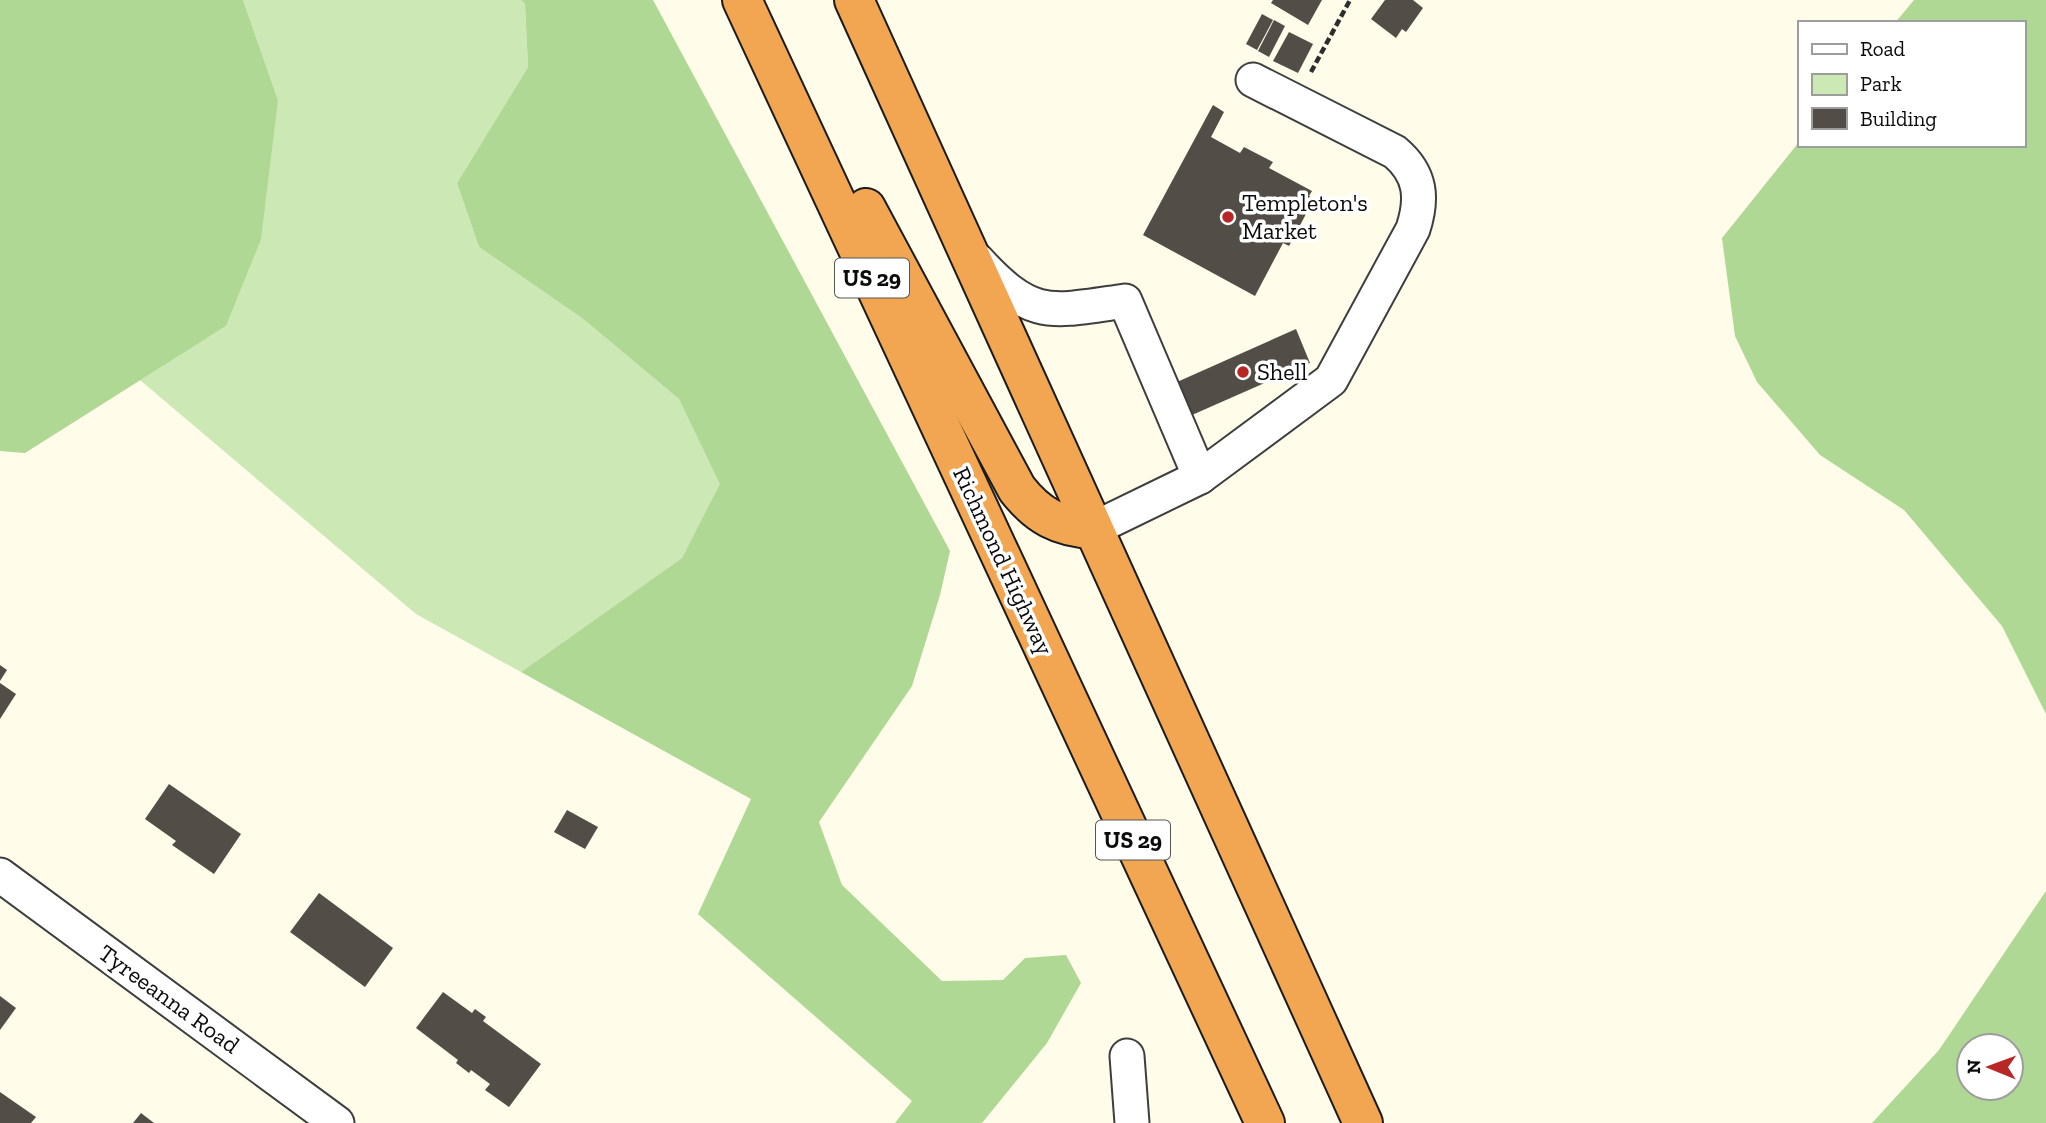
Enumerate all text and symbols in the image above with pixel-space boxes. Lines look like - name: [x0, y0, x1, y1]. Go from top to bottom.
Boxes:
- legend: [1798, 21, 2025, 147]
- text: Road: [1860, 36, 1906, 61]
- text: Park: [1860, 71, 1902, 96]
- text: Building: [1860, 106, 1937, 131]
- place label: Templeton's Market: [1242, 188, 1368, 245]
- marker: Templeton's Market: [1220, 209, 1236, 225]
- road number: US 29: [835, 258, 909, 298]
- place label: Shell: [1257, 357, 1307, 386]
- marker: Shell: [1235, 364, 1251, 380]
- street label: Richmond Highway: [947, 462, 1060, 660]
- road number: US 29: [1096, 820, 1170, 860]
- street label: Tyreeanna Road: [93, 938, 245, 1059]
- north arrow: [1955, 1032, 2025, 1102]
- text: N: [1962, 1059, 1985, 1074]

